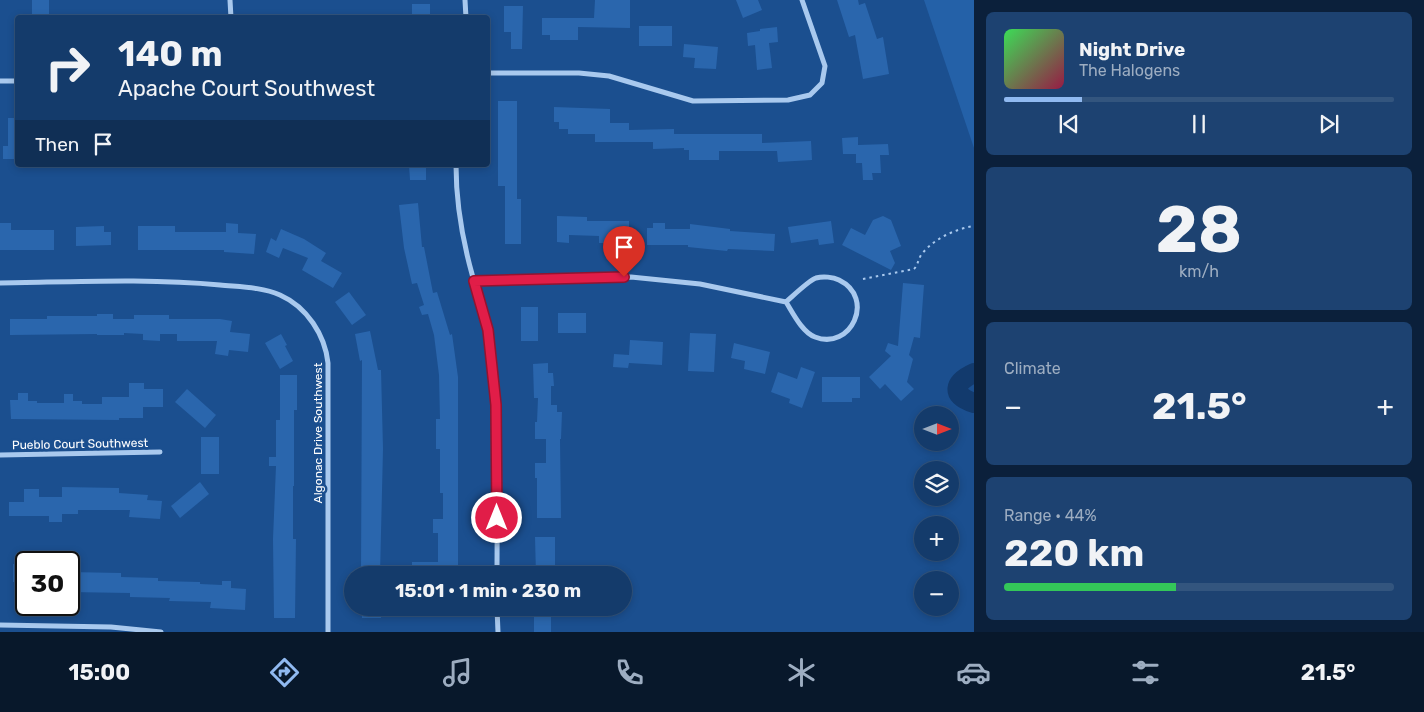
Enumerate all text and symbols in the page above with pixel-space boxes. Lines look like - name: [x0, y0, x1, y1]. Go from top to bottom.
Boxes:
- text: 140 m: [118, 33, 223, 75]
- icon: right: [35, 35, 100, 100]
- text: Night Drive: [1079, 38, 1185, 61]
- text: The Halogens: [1079, 61, 1180, 80]
- text: Apache Court Southwest: [118, 75, 375, 102]
- icon: previous: [1055, 110, 1083, 138]
- icon: pause: [1185, 110, 1213, 138]
- icon: next: [1315, 110, 1343, 138]
- icon: arrive: [89, 130, 117, 158]
- text: Then: [35, 133, 79, 156]
- text: 28: [1156, 191, 1242, 268]
- pin: [603, 226, 645, 277]
- icon: arrive: [610, 233, 638, 261]
- text: km/h: [1179, 262, 1219, 281]
- text: Climate: [1004, 359, 1061, 378]
- street label: Algonac Drive Southwest: [311, 362, 325, 503]
- text: 21.5°: [1152, 383, 1247, 429]
- text: −: [1004, 390, 1022, 423]
- text: +: [1377, 390, 1394, 423]
- north arrow: [914, 406, 959, 451]
- map controls: [914, 406, 959, 616]
- street label: Pueblo Court Southwest: [12, 436, 149, 452]
- button: layers: [914, 461, 959, 506]
- position arrow: [470, 491, 522, 543]
- text: Range · 44%: [1004, 506, 1097, 525]
- button: +: [914, 516, 959, 561]
- text: 220 km: [1004, 530, 1144, 576]
- speed limit sign: 30: [15, 551, 80, 616]
- button: −: [914, 571, 959, 616]
- text: 15:01 · 1 min · 230 m: [395, 579, 581, 602]
- icon: directions: [267, 655, 302, 690]
- icon: music: [440, 655, 475, 690]
- icon: phone: [612, 655, 647, 690]
- icon: climate: [784, 655, 819, 690]
- icon: car: [956, 655, 991, 690]
- icon: filters: [1128, 655, 1163, 690]
- text: 15:00: [69, 659, 130, 686]
- text: 21.5°: [1301, 659, 1355, 686]

